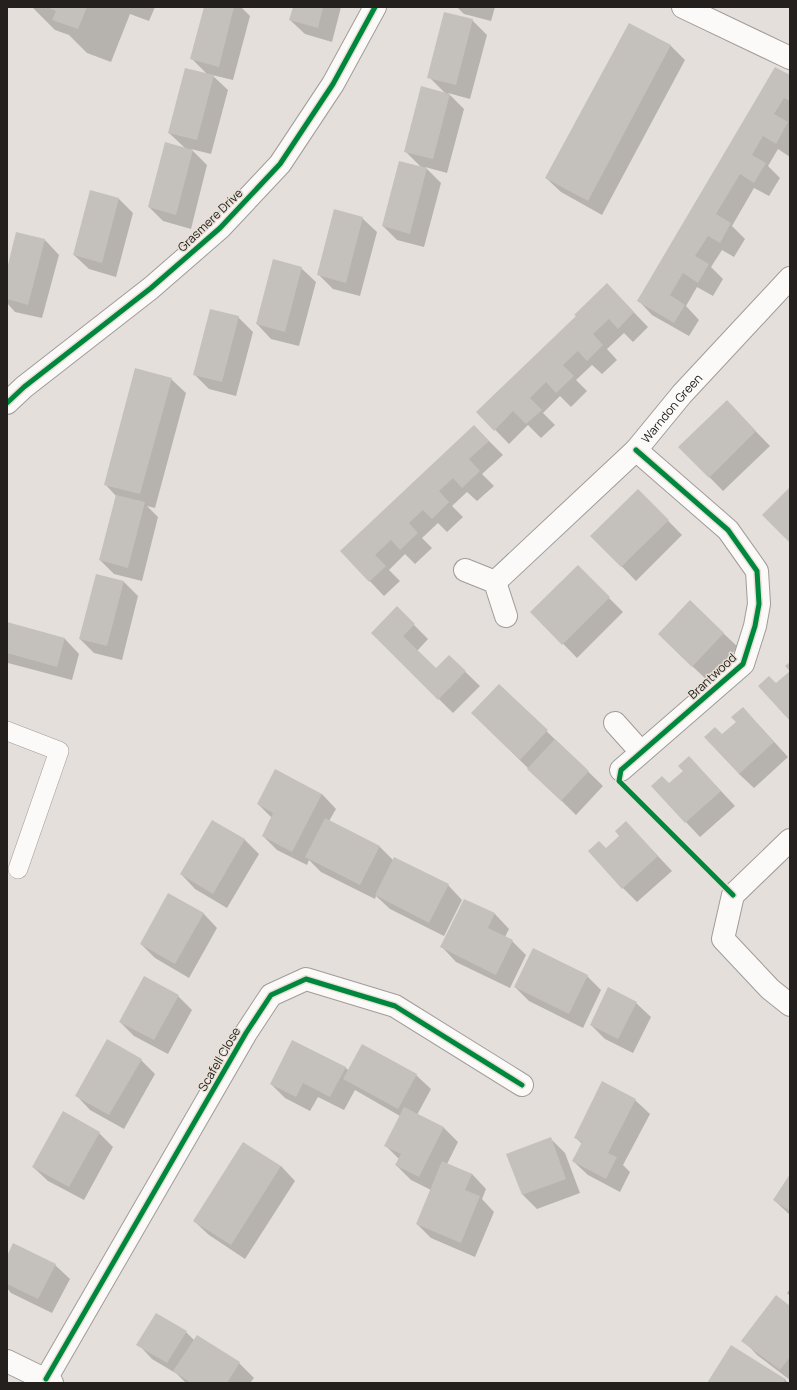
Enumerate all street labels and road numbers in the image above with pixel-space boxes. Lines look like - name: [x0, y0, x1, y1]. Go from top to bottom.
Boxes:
- street label: Grasmere Drive: [174, 185, 246, 255]
- street label: Warndon Green: [637, 370, 706, 446]
- street label: Brantwood: [684, 649, 740, 703]
- street label: Scafell Close: [194, 1024, 244, 1094]

